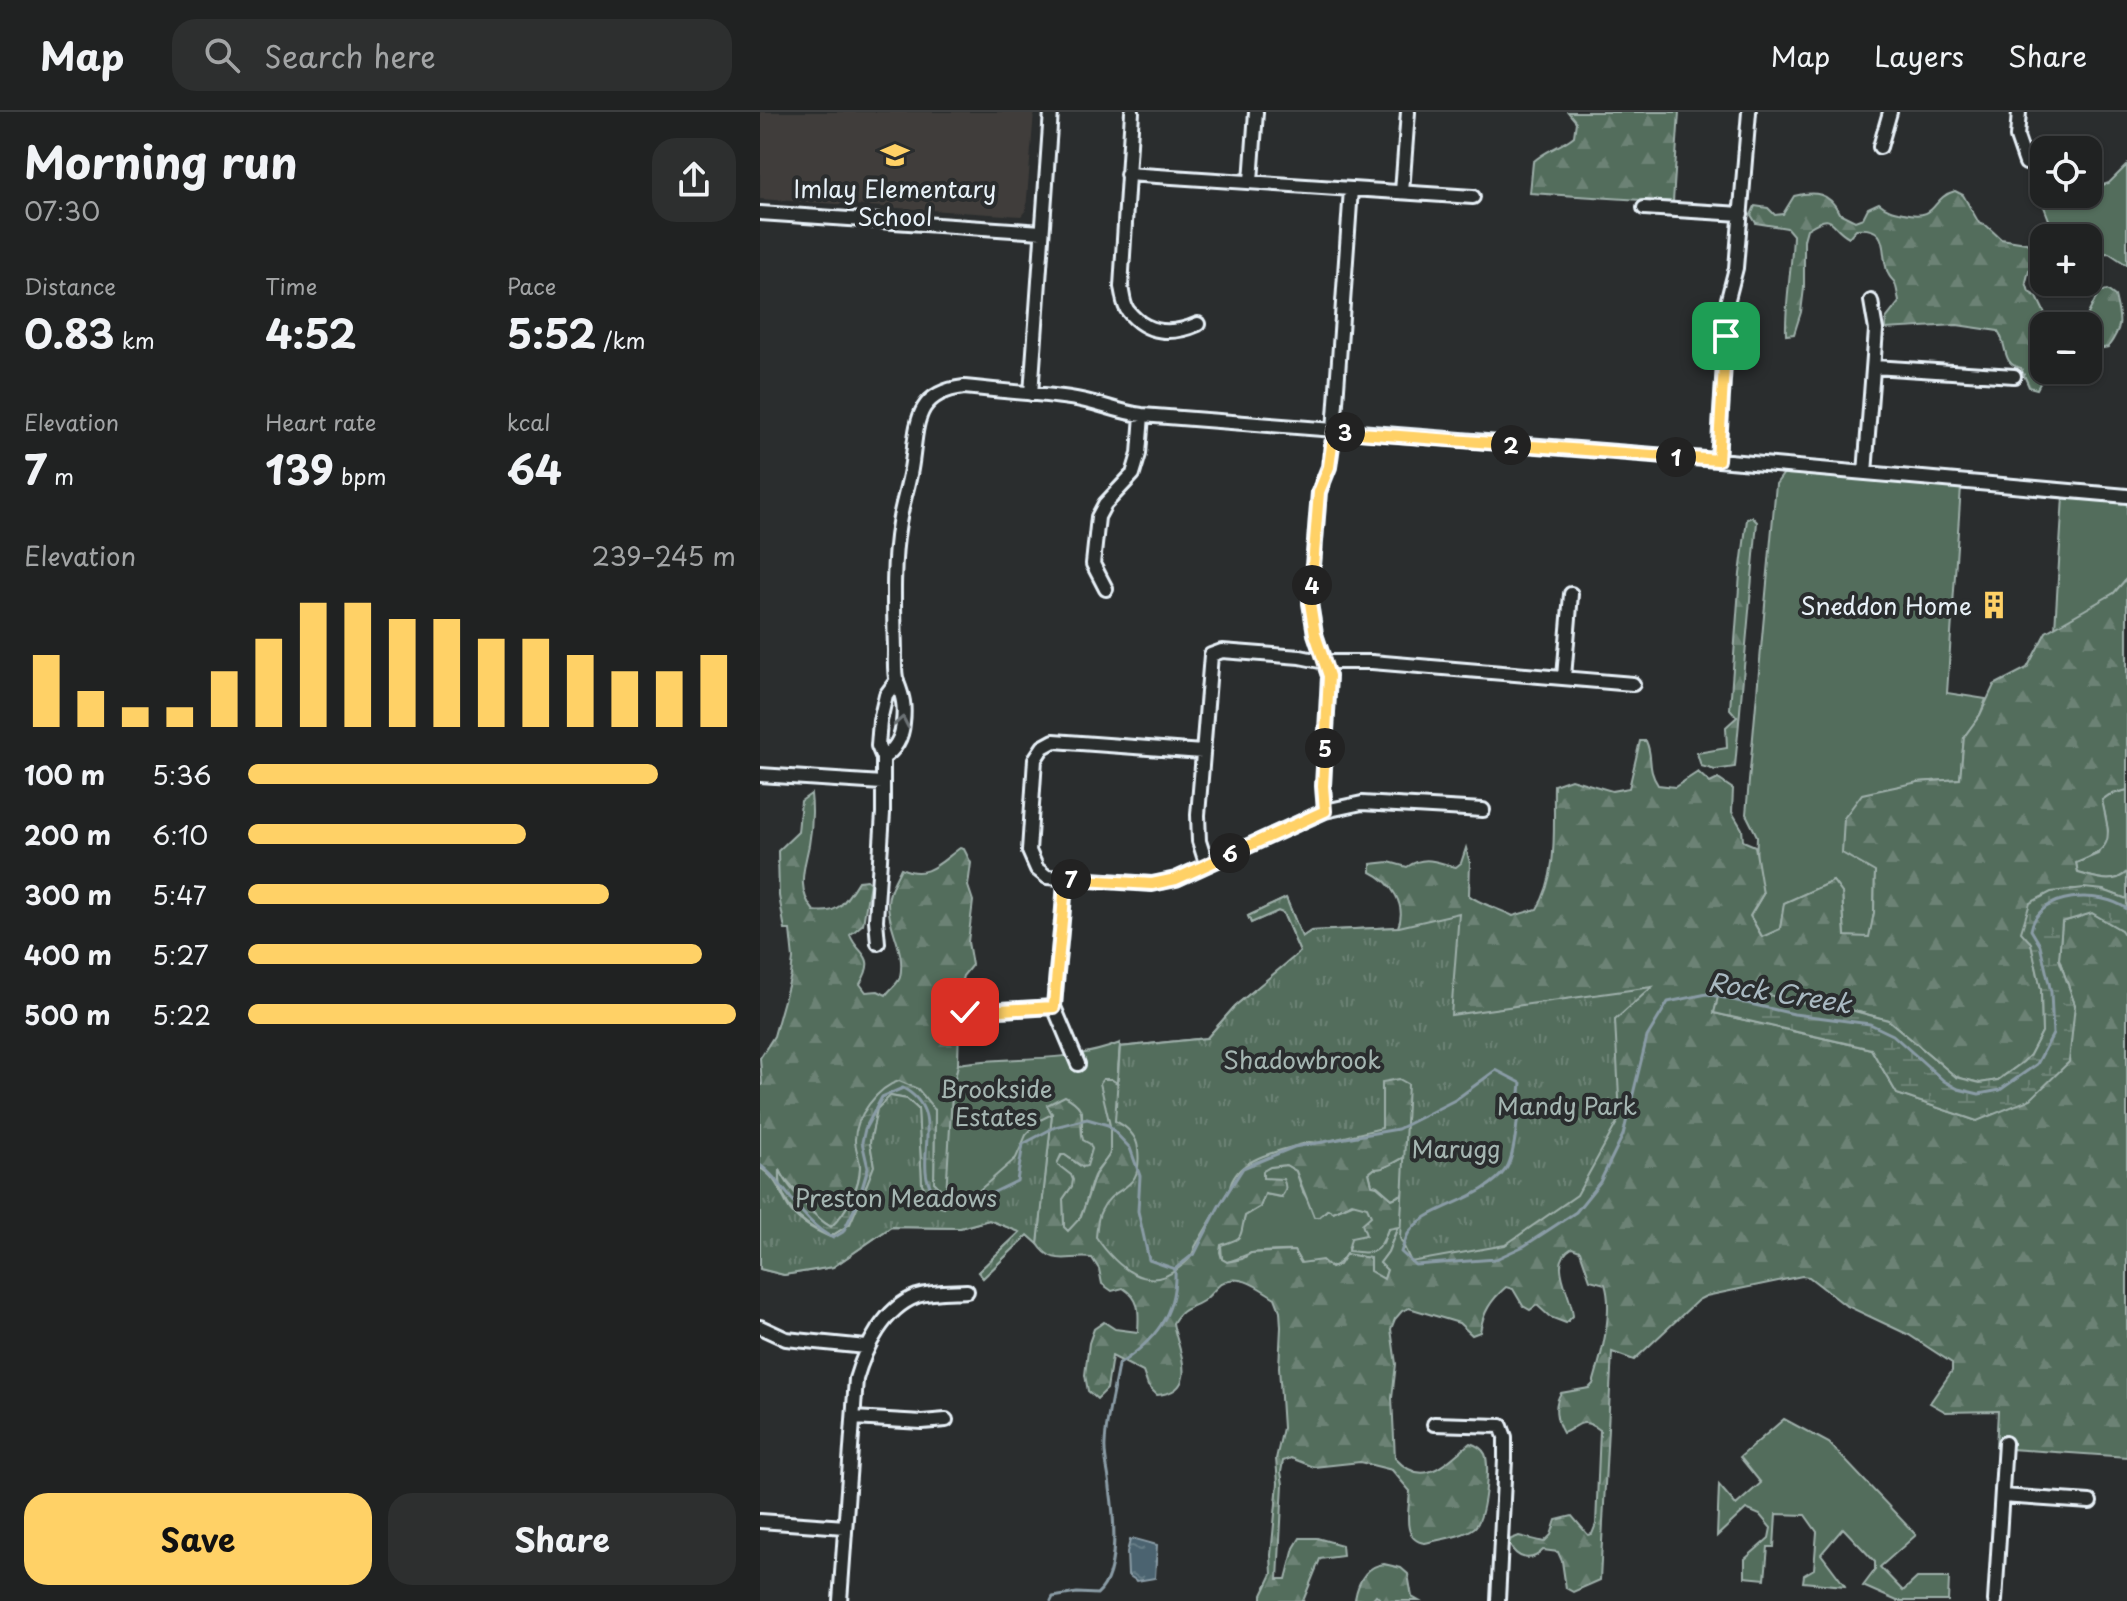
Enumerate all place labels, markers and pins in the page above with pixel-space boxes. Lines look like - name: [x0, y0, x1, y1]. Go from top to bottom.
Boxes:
- school or university icon: Imlay Elementary School: [880, 140, 910, 170]
- place label: Imlay Elementary School: [793, 170, 997, 234]
- pin: [1692, 302, 1760, 370]
- pin: 3: [1325, 412, 1365, 452]
- pin: 2: [1491, 425, 1531, 465]
- pin: 1: [1656, 437, 1696, 477]
- pin: 4: [1292, 565, 1332, 605]
- place label: Sneddon Home: [1800, 587, 1972, 623]
- building icon: Sneddon Home: [1979, 590, 2009, 620]
- pin: 5: [1305, 728, 1345, 768]
- pin: 6: [1210, 833, 1250, 873]
- pin: 7: [1051, 859, 1091, 899]
- pin: [931, 978, 999, 1046]

